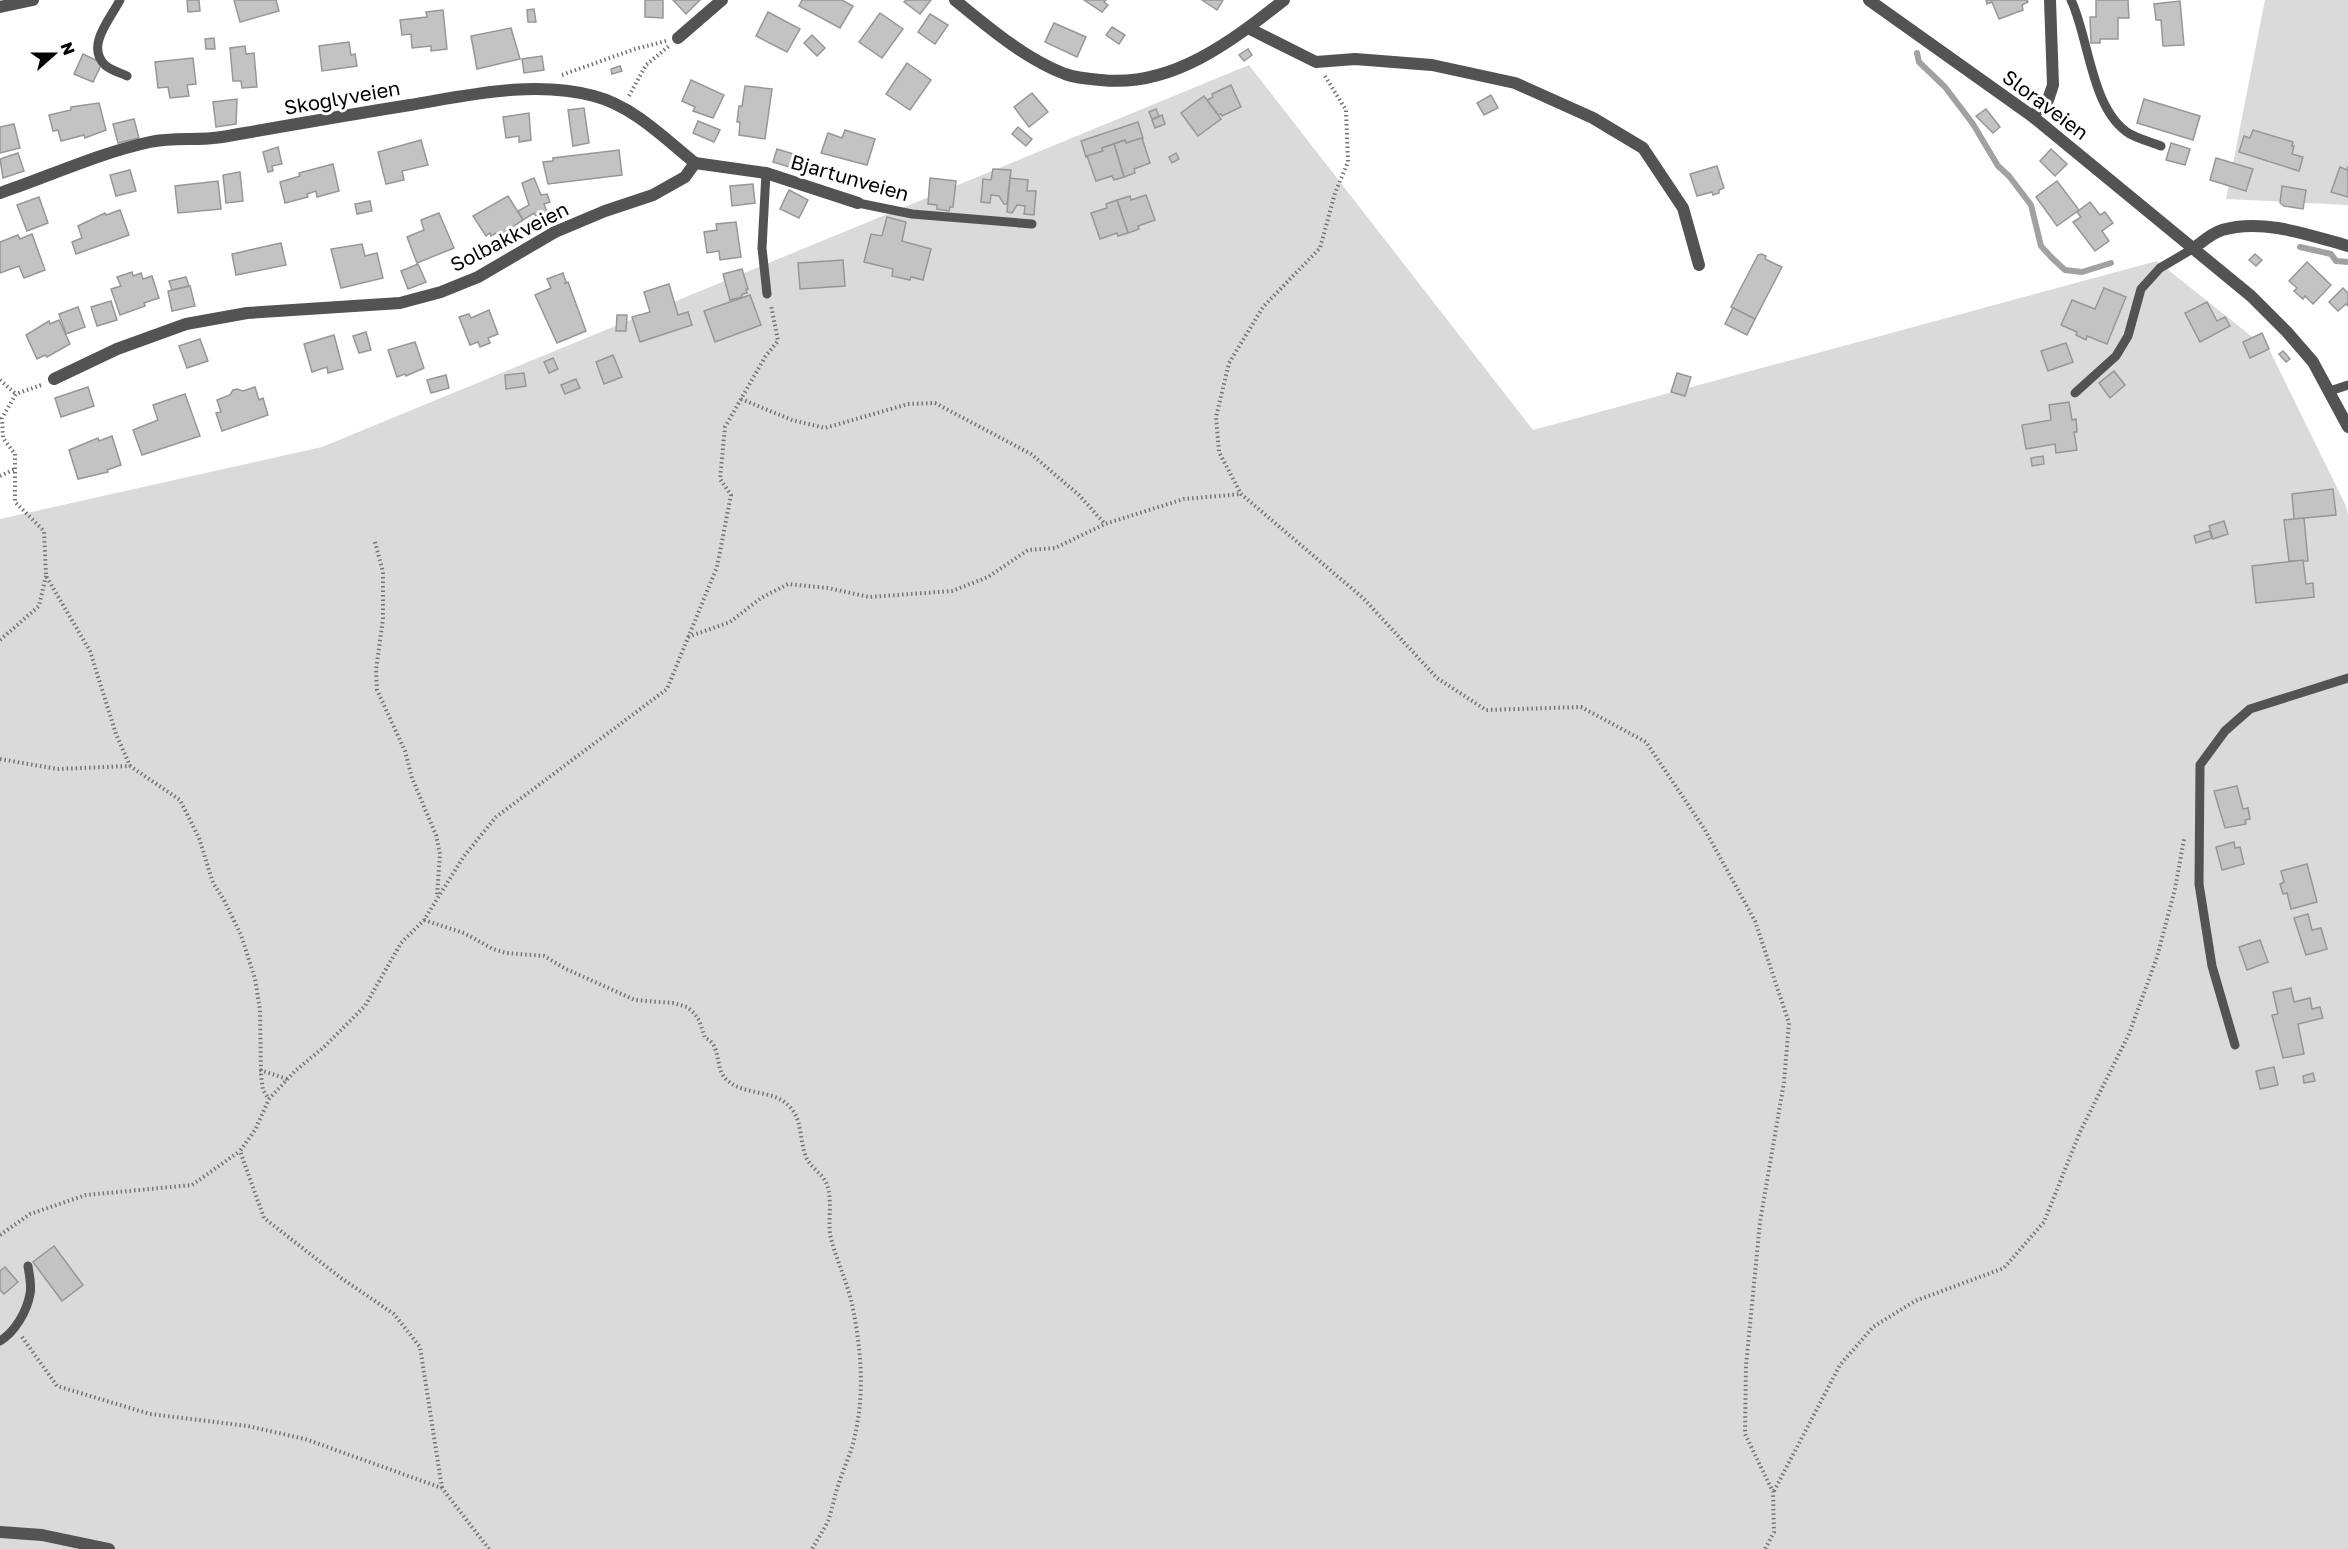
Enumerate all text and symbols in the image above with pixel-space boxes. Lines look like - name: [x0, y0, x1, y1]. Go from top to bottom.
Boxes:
- north arrow: [24, 24, 84, 84]
- text: N: [56, 39, 80, 58]
- street label: Sloraveien: [1998, 64, 2094, 144]
- street label: Skoglyveien: [282, 75, 402, 119]
- street label: Bjartunveien: [788, 149, 912, 205]
- street label: Solbakkveien: [446, 196, 572, 276]

